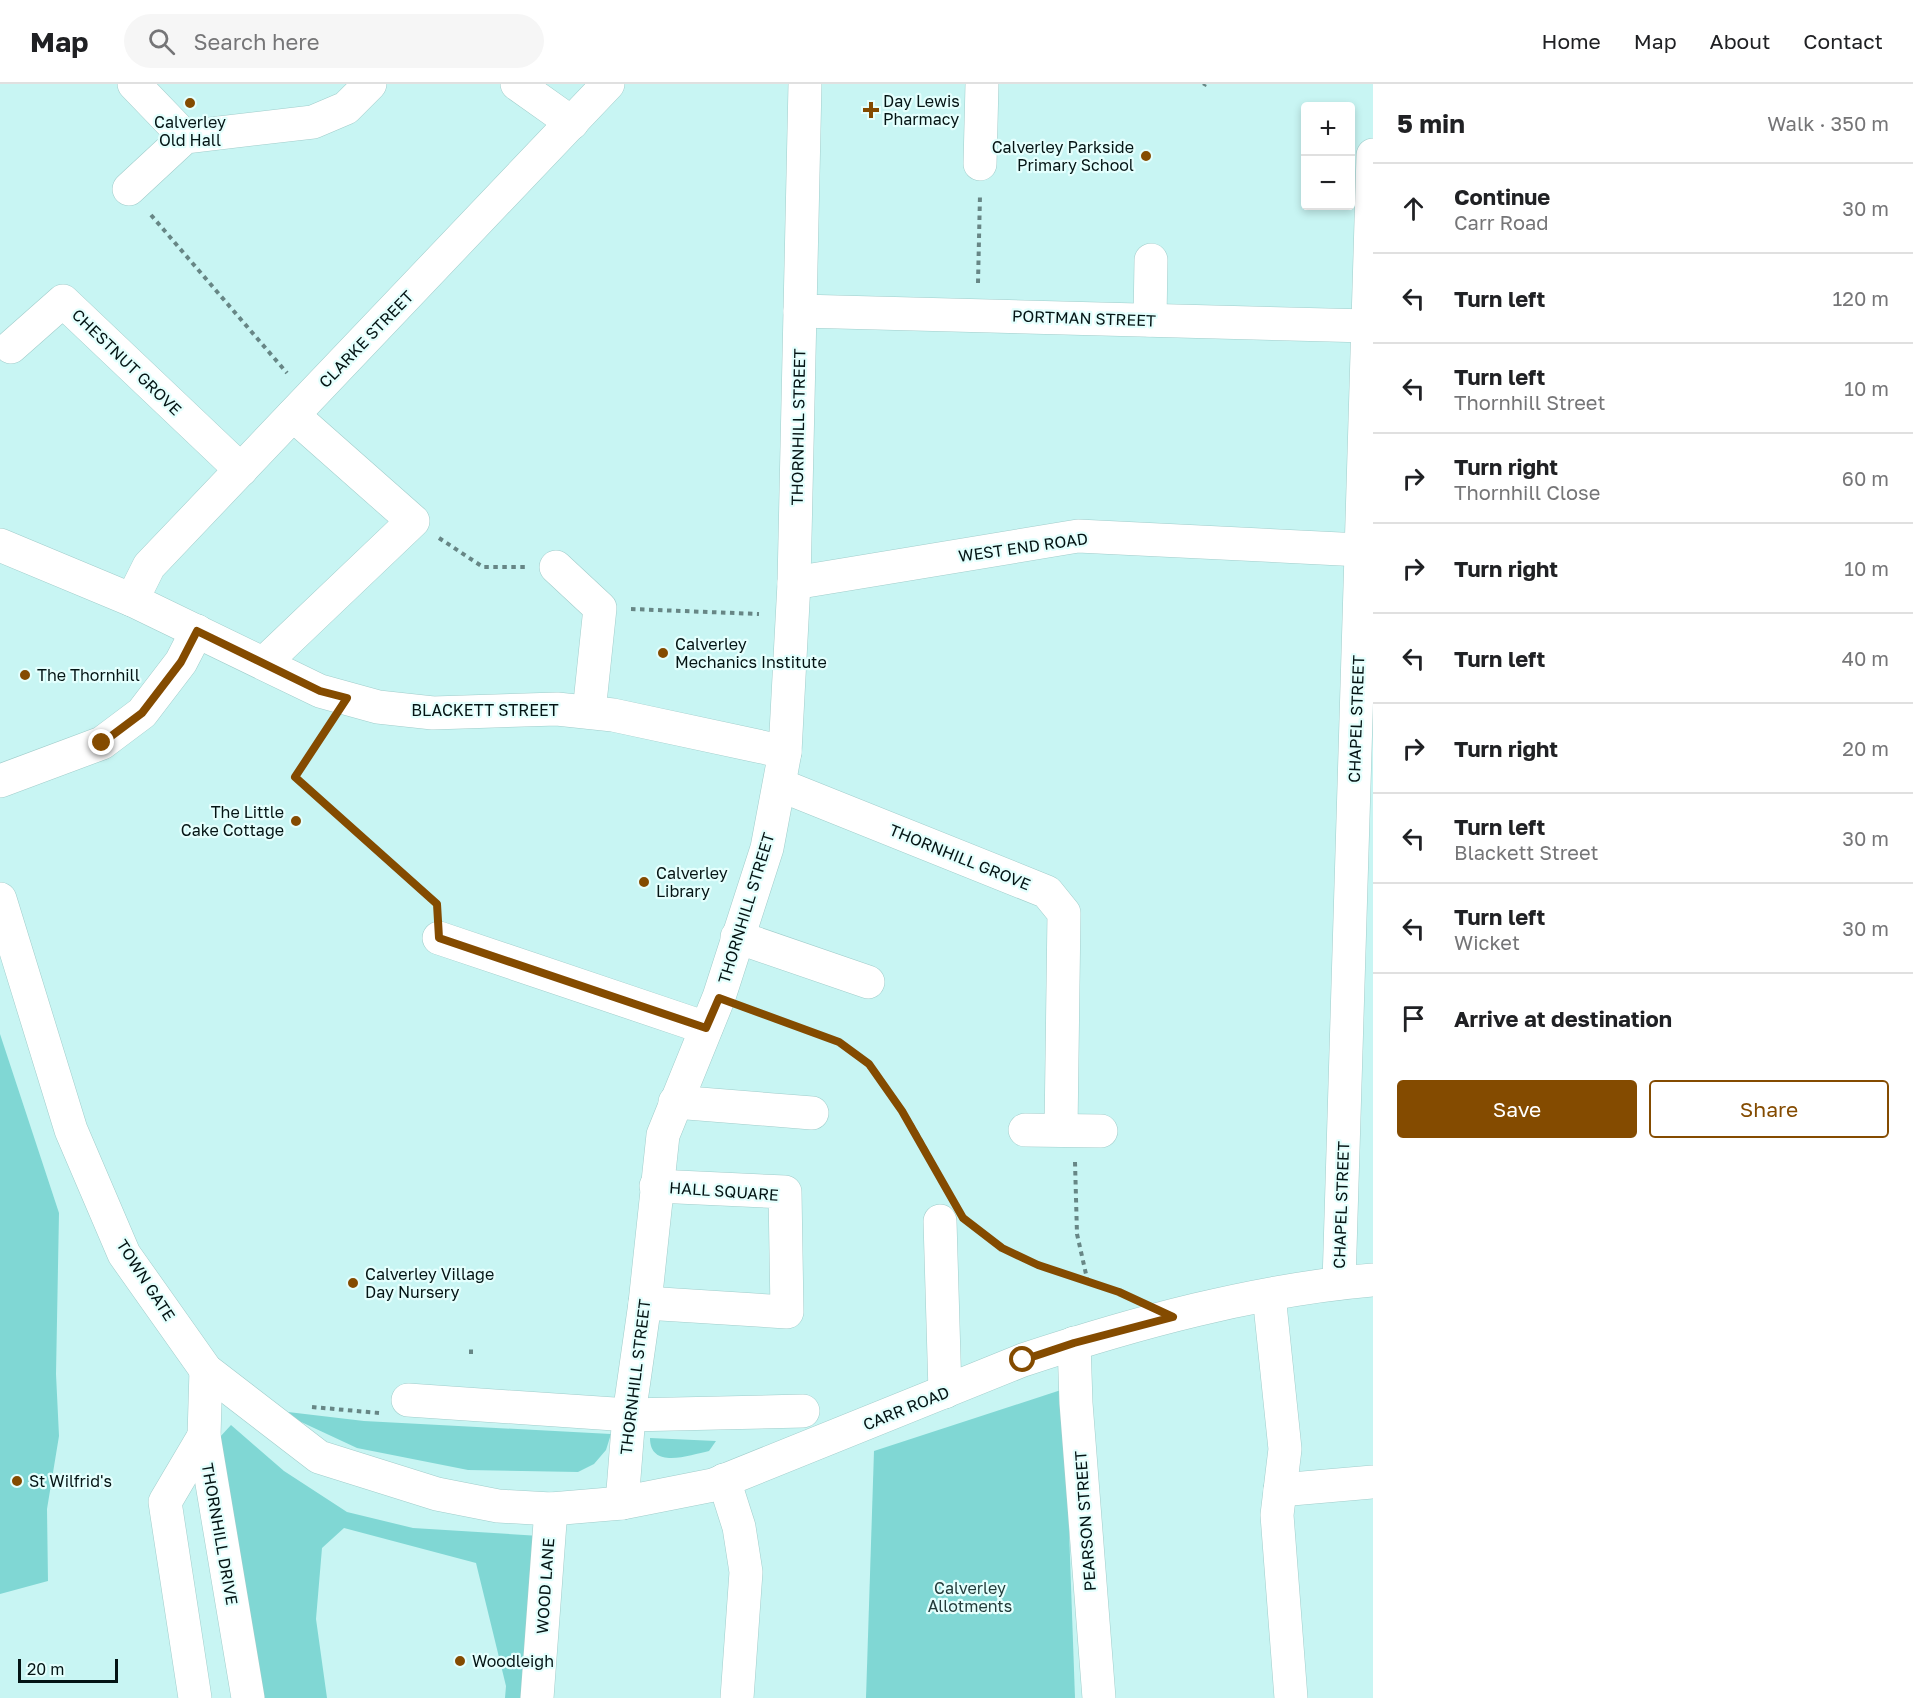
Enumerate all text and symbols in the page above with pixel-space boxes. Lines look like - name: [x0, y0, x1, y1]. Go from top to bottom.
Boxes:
- search box: [124, 14, 544, 68]
- text: Map: [30, 25, 88, 58]
- icon: search: [145, 25, 178, 58]
- text: Search here: [193, 28, 319, 55]
- text: Home: [1541, 28, 1601, 54]
- text: Map: [1634, 28, 1677, 54]
- text: About: [1710, 28, 1770, 54]
- text: Contact: [1803, 28, 1883, 54]
- place label: Day Lewis Pharmacy: [883, 91, 960, 129]
- marker: Calverley Old Hall: [183, 96, 197, 110]
- map controls: [1301, 102, 1355, 210]
- button: +: [1301, 102, 1355, 156]
- marker: Day Lewis Pharmacy: [864, 103, 878, 117]
- text: 5 min: [1397, 108, 1465, 139]
- text: Walk · 350 m: [1767, 111, 1889, 135]
- place label: Calverley Old Hall: [154, 112, 226, 150]
- place label: Calverley Parkside Primary School: [992, 137, 1134, 175]
- marker: Calverley Parkside Primary School: [1139, 149, 1153, 163]
- button: −: [1301, 156, 1355, 210]
- text: Continue: [1454, 183, 1550, 210]
- icon: ahead: [1397, 192, 1430, 225]
- text: 30 m: [1842, 196, 1889, 220]
- text: Carr Road: [1454, 210, 1549, 234]
- icon: left: [1397, 282, 1430, 315]
- text: Turn left: [1454, 285, 1545, 312]
- street label: CLARKE STREET: [315, 286, 417, 392]
- text: 120 m: [1833, 286, 1889, 310]
- street label: CHESTNUT GROVE: [68, 305, 186, 419]
- street label: PORTMAN STREET: [1012, 305, 1156, 331]
- street label: THORNHILL STREET: [787, 348, 809, 506]
- text: Turn left: [1454, 363, 1545, 390]
- icon: left: [1397, 372, 1430, 405]
- text: 10 m: [1844, 376, 1889, 400]
- text: Thornhill Street: [1454, 390, 1605, 414]
- text: Turn right: [1454, 453, 1558, 480]
- icon: right: [1397, 462, 1430, 495]
- text: 60 m: [1842, 466, 1889, 490]
- text: Thornhill Close: [1454, 480, 1600, 504]
- street label: WEST END ROAD: [957, 528, 1089, 566]
- icon: right: [1397, 552, 1430, 585]
- text: Turn right: [1454, 555, 1558, 582]
- text: 10 m: [1844, 556, 1889, 580]
- place label: Calverley Mechanics Institute: [675, 634, 827, 672]
- icon: left: [1397, 642, 1430, 675]
- text: Turn left: [1454, 645, 1545, 672]
- marker: Calverley Mechanics Institute: [656, 646, 670, 660]
- text: 40 m: [1842, 646, 1889, 670]
- street label: CHAPEL STREET: [1344, 655, 1368, 783]
- place label: The Thornhill: [37, 665, 140, 685]
- marker: The Thornhill: [18, 668, 32, 682]
- street label: BLACKETT STREET: [411, 700, 559, 720]
- route end: [88, 729, 114, 755]
- icon: right: [1397, 732, 1430, 765]
- text: Turn right: [1454, 735, 1558, 762]
- text: 20 m: [1842, 736, 1889, 760]
- place label: The Little Cake Cottage: [181, 802, 284, 840]
- text: Turn left: [1454, 813, 1545, 840]
- marker: The Little Cake Cottage: [289, 814, 303, 828]
- street label: THORNHILL GROVE: [886, 820, 1034, 894]
- icon: left: [1397, 822, 1430, 855]
- text: 30 m: [1842, 826, 1889, 850]
- street label: THORNHILL STREET: [714, 830, 779, 986]
- text: Blackett Street: [1454, 840, 1599, 864]
- place label: Calverley Library: [656, 863, 728, 901]
- marker: Calverley Library: [637, 875, 651, 889]
- text: Turn left: [1454, 903, 1545, 930]
- icon: left: [1397, 912, 1430, 945]
- text: 30 m: [1842, 916, 1889, 940]
- text: Wicket: [1454, 930, 1520, 954]
- icon: arrive: [1397, 1002, 1430, 1035]
- text: Arrive at destination: [1454, 1005, 1672, 1032]
- button: Save: [1397, 1080, 1637, 1138]
- button: Share: [1649, 1080, 1889, 1138]
- street label: CHAPEL STREET: [1329, 1141, 1353, 1269]
- street label: HALL SQUARE: [669, 1177, 779, 1205]
- street label: TOWN GATE: [112, 1236, 180, 1324]
- place label: Calverley Village Day Nursery: [365, 1264, 494, 1302]
- marker: Calverley Village Day Nursery: [346, 1276, 360, 1290]
- street label: THORNHILL STREET: [616, 1298, 654, 1456]
- route start: [1009, 1346, 1035, 1372]
- street label: CARR ROAD: [860, 1382, 952, 1434]
- street label: PEARSON STREET: [1070, 1450, 1100, 1592]
- street label: THORNHILL DRIVE: [198, 1461, 242, 1607]
- place label: St Wilfrid's: [29, 1471, 112, 1491]
- marker: St Wilfrid's: [10, 1474, 24, 1488]
- street label: WOOD LANE: [532, 1537, 558, 1635]
- park label: Calverley Allotments: [928, 1578, 1012, 1616]
- place label: Woodleigh: [472, 1651, 554, 1671]
- marker: Woodleigh: [453, 1654, 467, 1668]
- scale bar: [18, 1656, 118, 1684]
- text: 20 m: [27, 1659, 64, 1679]

